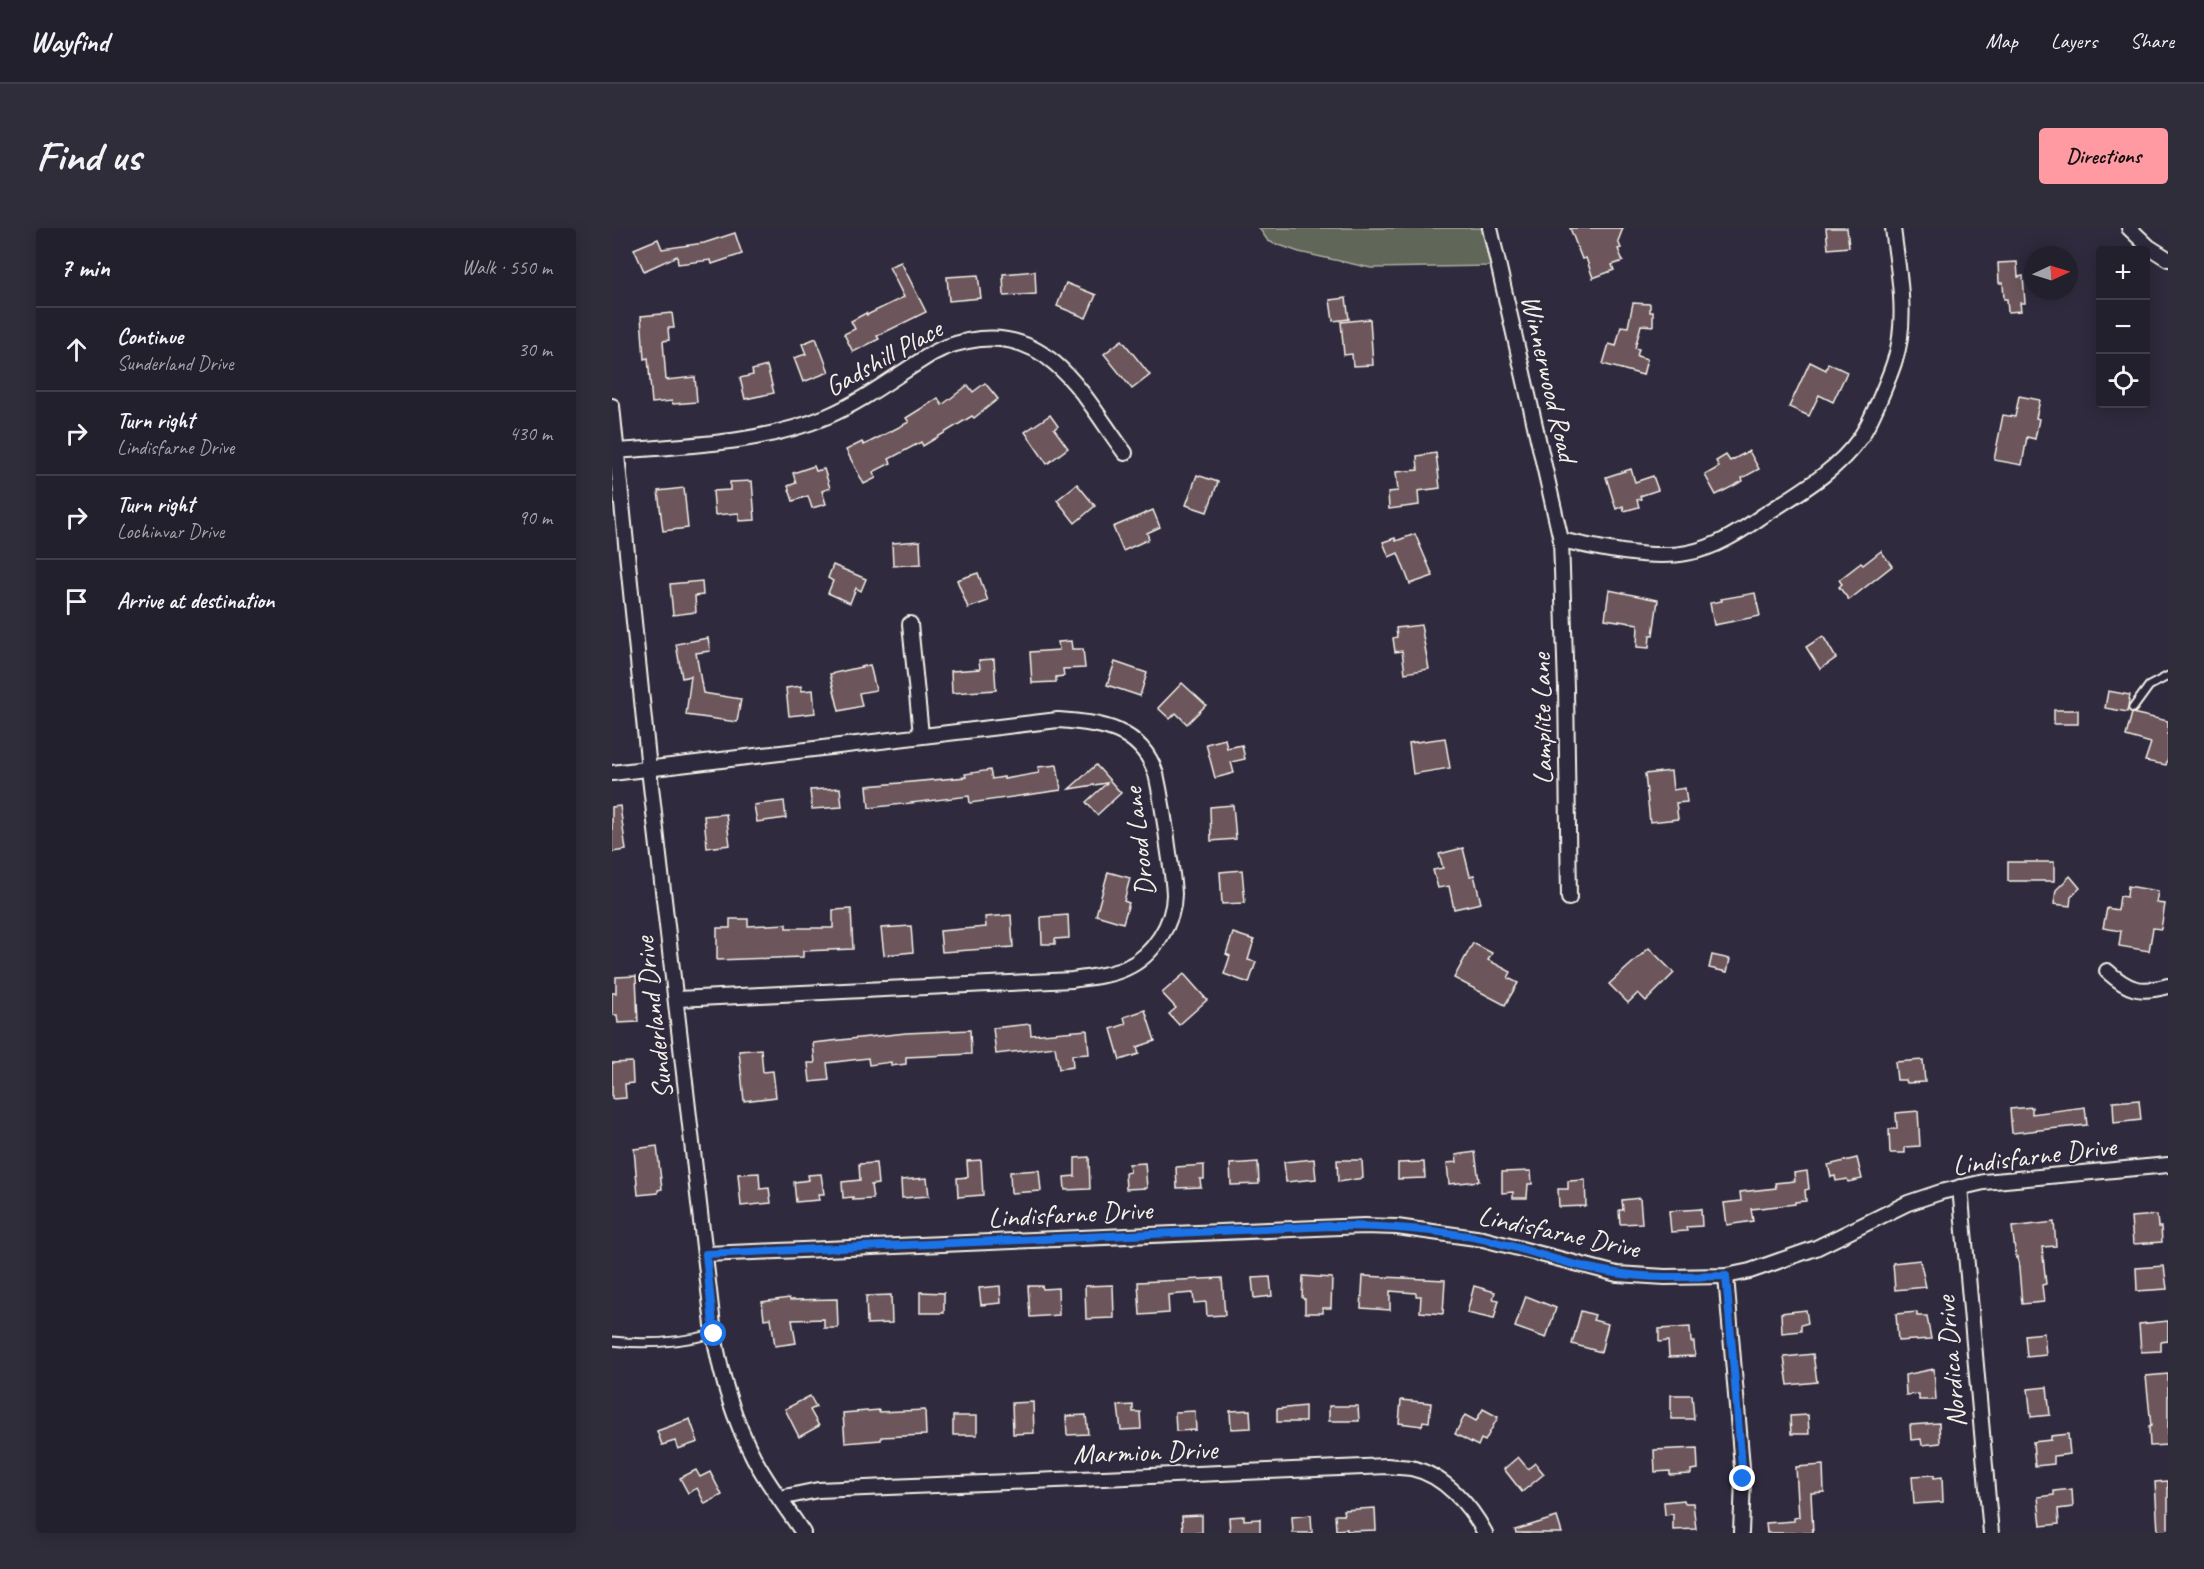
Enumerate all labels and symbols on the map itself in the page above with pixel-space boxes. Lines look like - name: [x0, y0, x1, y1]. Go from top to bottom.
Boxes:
- north arrow: [2024, 246, 2078, 300]
- street label: Winnerwood Road: [1513, 291, 1587, 469]
- street label: Gadshill Place: [818, 310, 950, 404]
- street label: Lamplite Lane: [1523, 651, 1560, 785]
- street label: Drood Lane: [1114, 784, 1163, 898]
- street label: Sunderland Drive: [626, 933, 681, 1101]
- street label: Lindisfarne Drive: [1950, 1128, 2120, 1183]
- street label: Lindisfarne Drive: [987, 1192, 1155, 1235]
- street label: Lindisfarne Drive: [1475, 1197, 1645, 1266]
- street label: Nordica Drive: [1927, 1293, 1974, 1429]
- route start: [700, 1320, 726, 1346]
- street label: Marmion Drive: [1072, 1431, 1220, 1472]
- route end: [1729, 1465, 1755, 1491]

